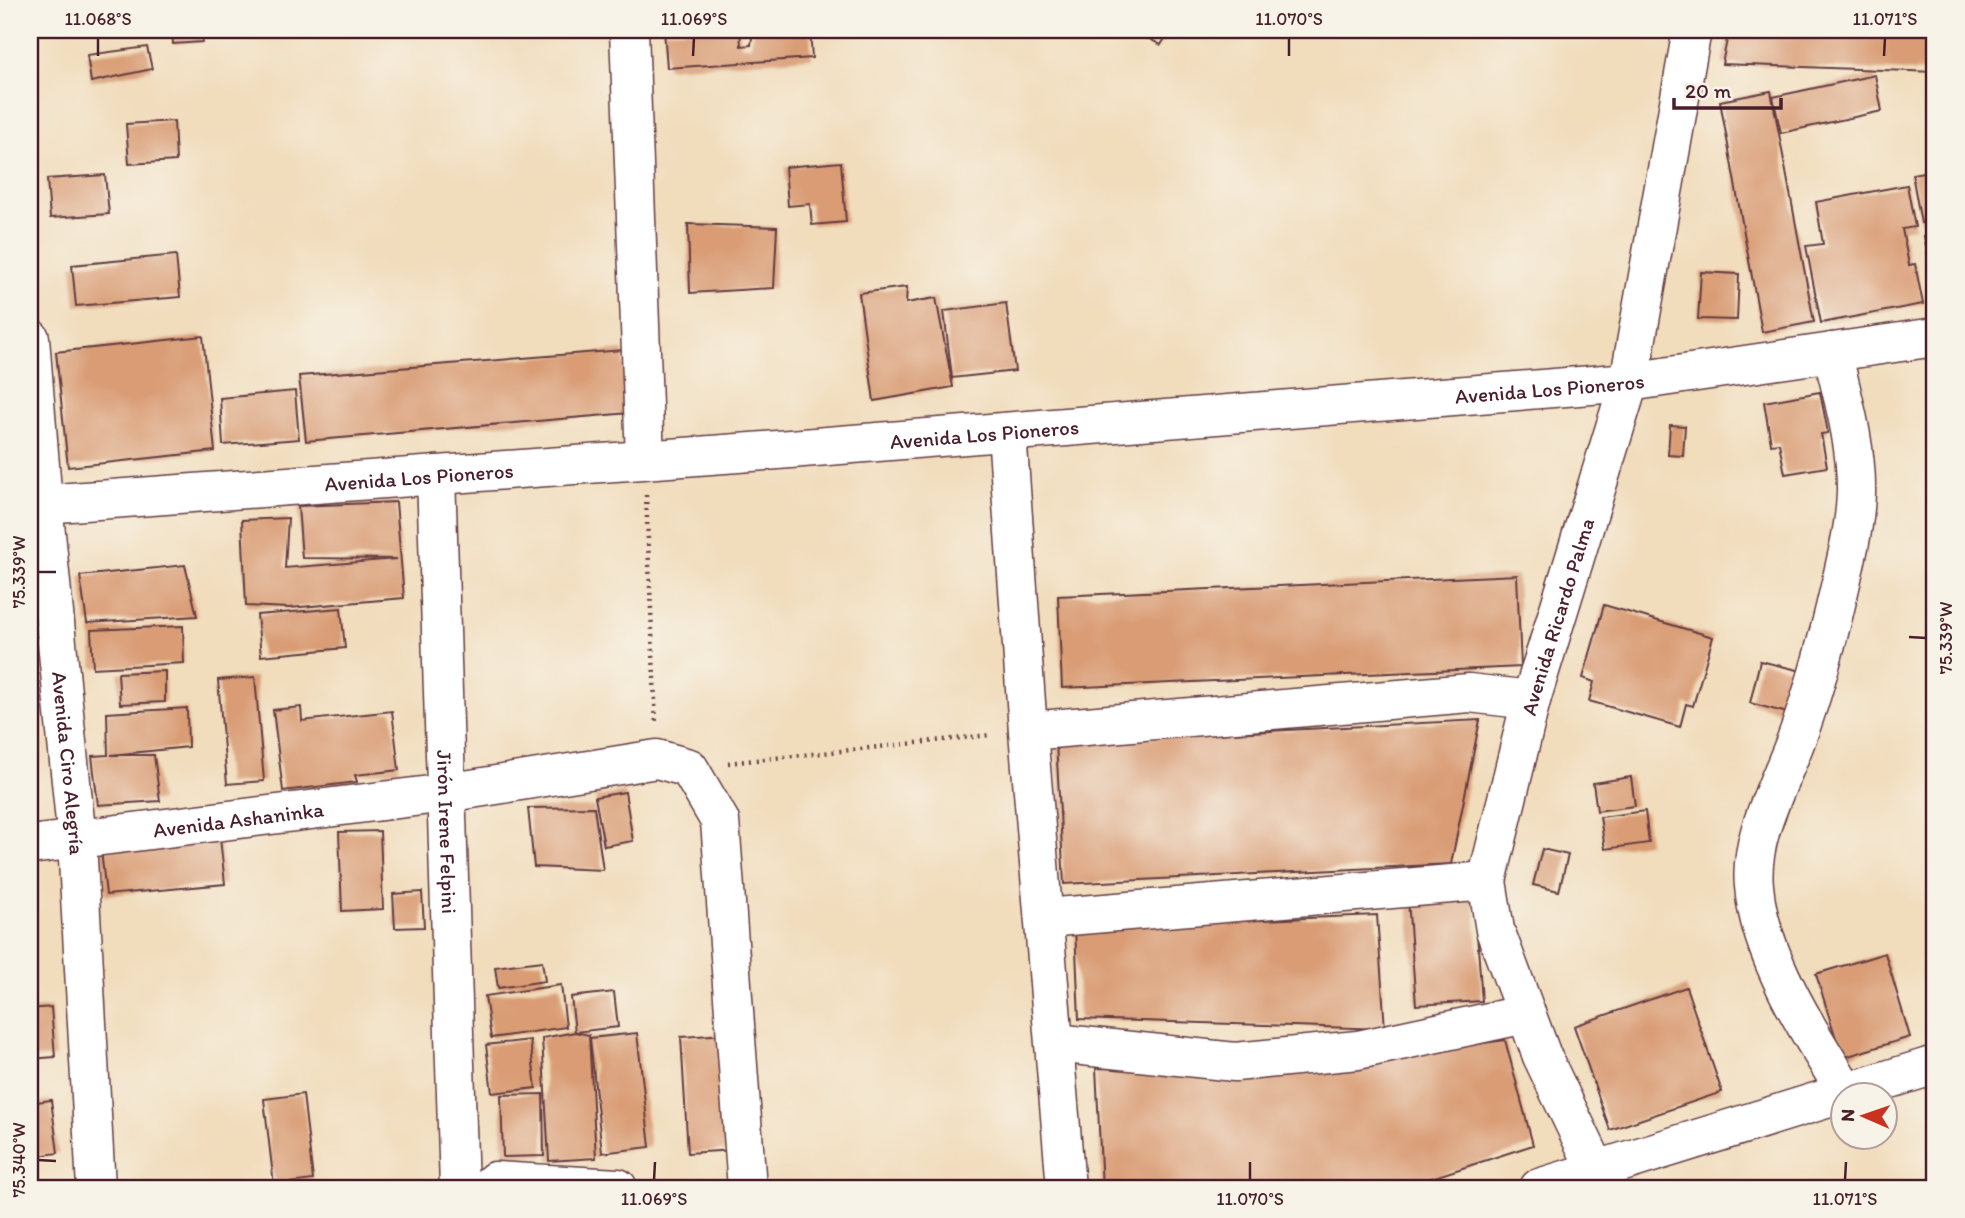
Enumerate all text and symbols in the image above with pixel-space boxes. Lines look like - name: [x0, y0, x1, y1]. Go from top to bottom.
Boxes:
- text: 11.068°S: [64, 8, 132, 30]
- text: 11.069°S: [661, 8, 727, 30]
- text: 11.070°S: [1255, 8, 1323, 30]
- text: 11.071°S: [1853, 8, 1917, 30]
- scale bar: [1674, 66, 1781, 110]
- text: 20 m: [1685, 78, 1732, 103]
- street label: Avenida Los Pioneros: [1454, 367, 1646, 408]
- street label: Avenida Los Pioneros: [889, 413, 1080, 453]
- street label: Avenida Los Pioneros: [323, 457, 514, 496]
- street label: Avenida Ricardo Palma: [1515, 515, 1599, 718]
- text: 75.339°W: [8, 536, 30, 608]
- text: 75.339°W: [1935, 602, 1957, 674]
- street label: Avenida Ciro Alegría: [47, 670, 90, 856]
- street label: Jirón Irene Felpini: [432, 749, 463, 914]
- street label: Avenida Ashaninka: [152, 796, 325, 842]
- north arrow: [1828, 1082, 1898, 1152]
- text: N: [1836, 1109, 1859, 1122]
- text: 75.340°W: [8, 1122, 30, 1198]
- text: 11.069°S: [621, 1188, 687, 1210]
- text: 11.070°S: [1216, 1188, 1284, 1210]
- text: 11.071°S: [1813, 1188, 1877, 1210]

